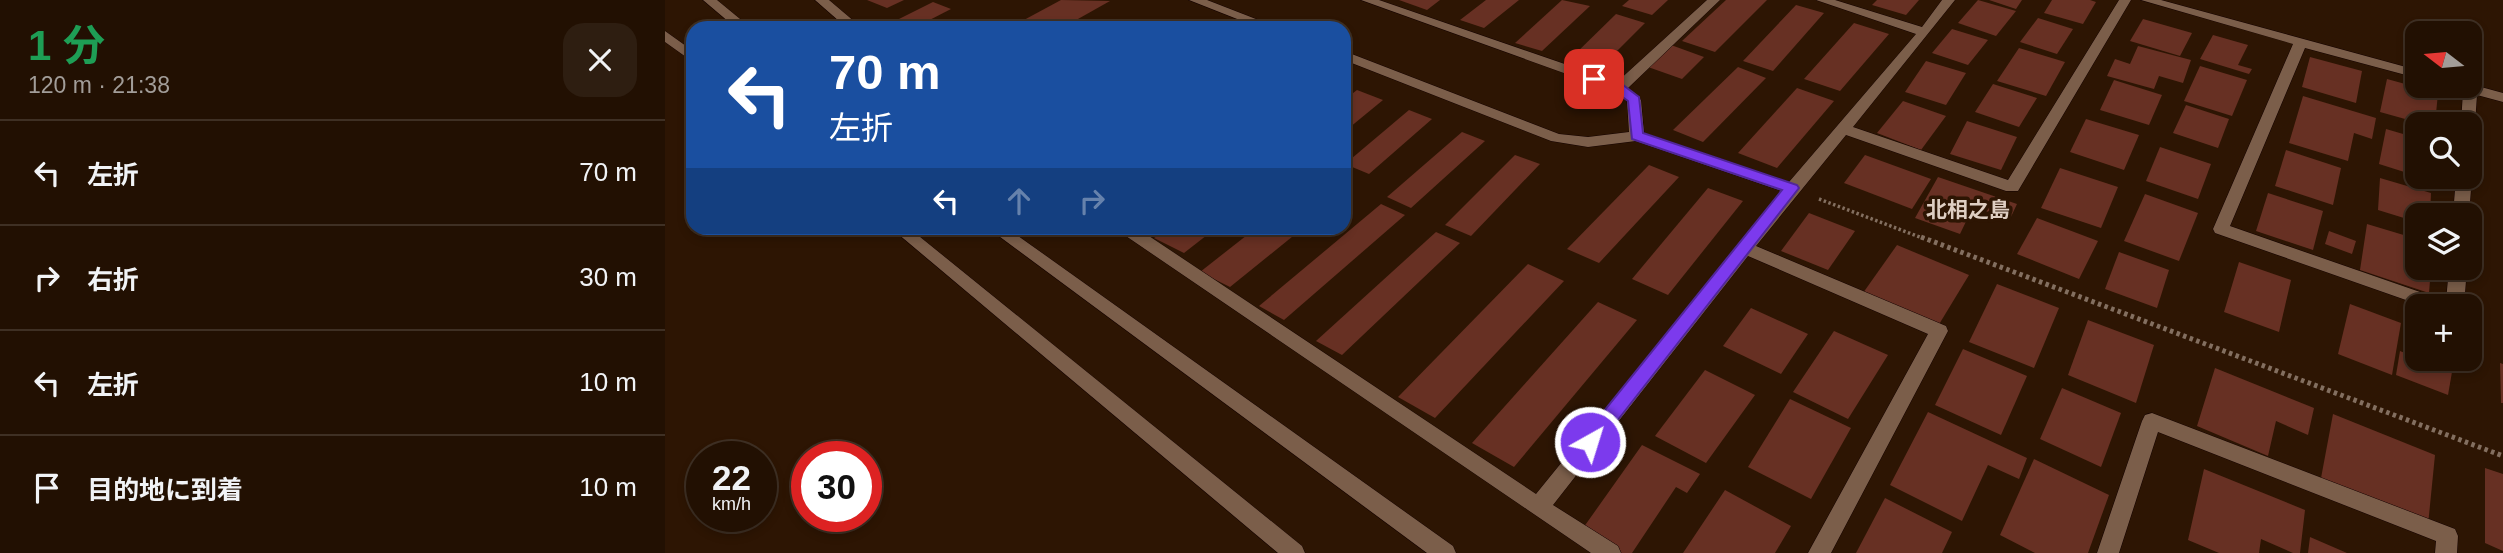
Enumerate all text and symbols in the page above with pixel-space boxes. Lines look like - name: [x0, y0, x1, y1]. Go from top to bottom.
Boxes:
- north arrow: [2405, 21, 2481, 98]
- map controls: [2405, 21, 2482, 371]
- text: 1 分: [28, 22, 105, 69]
- button: close: [563, 23, 637, 97]
- text: 70 m: [829, 45, 941, 99]
- icon: left: [714, 49, 805, 140]
- pin: [1564, 49, 1624, 109]
- icon: arrive: [1575, 60, 1613, 98]
- text: 120 m · 21:38: [28, 72, 170, 98]
- text: 左折: [829, 110, 893, 146]
- button: search: [2405, 112, 2482, 189]
- icon: left: [28, 154, 66, 192]
- text: 70 m: [579, 157, 637, 187]
- text: 左折: [87, 160, 139, 190]
- icon: left: [927, 182, 965, 220]
- icon: ahead: [1000, 182, 1038, 220]
- icon: right: [1073, 182, 1111, 220]
- district label: 北相之島: [1926, 198, 2010, 221]
- button: layers: [2405, 203, 2482, 280]
- icon: right: [28, 259, 66, 297]
- text: 30 m: [579, 262, 637, 292]
- text: 右折: [87, 265, 139, 295]
- button: +: [2405, 294, 2482, 371]
- icon: left: [28, 364, 66, 402]
- text: 10 m: [579, 367, 637, 397]
- text: 左折: [87, 370, 139, 400]
- position arrow: [1553, 405, 1627, 479]
- speed limit sign: 30: [791, 441, 882, 532]
- text: 22: [712, 458, 751, 497]
- icon: arrive: [28, 469, 66, 507]
- text: 10 m: [579, 472, 637, 502]
- text: 目的地に到着: [87, 475, 243, 505]
- text: km/h: [712, 494, 751, 514]

